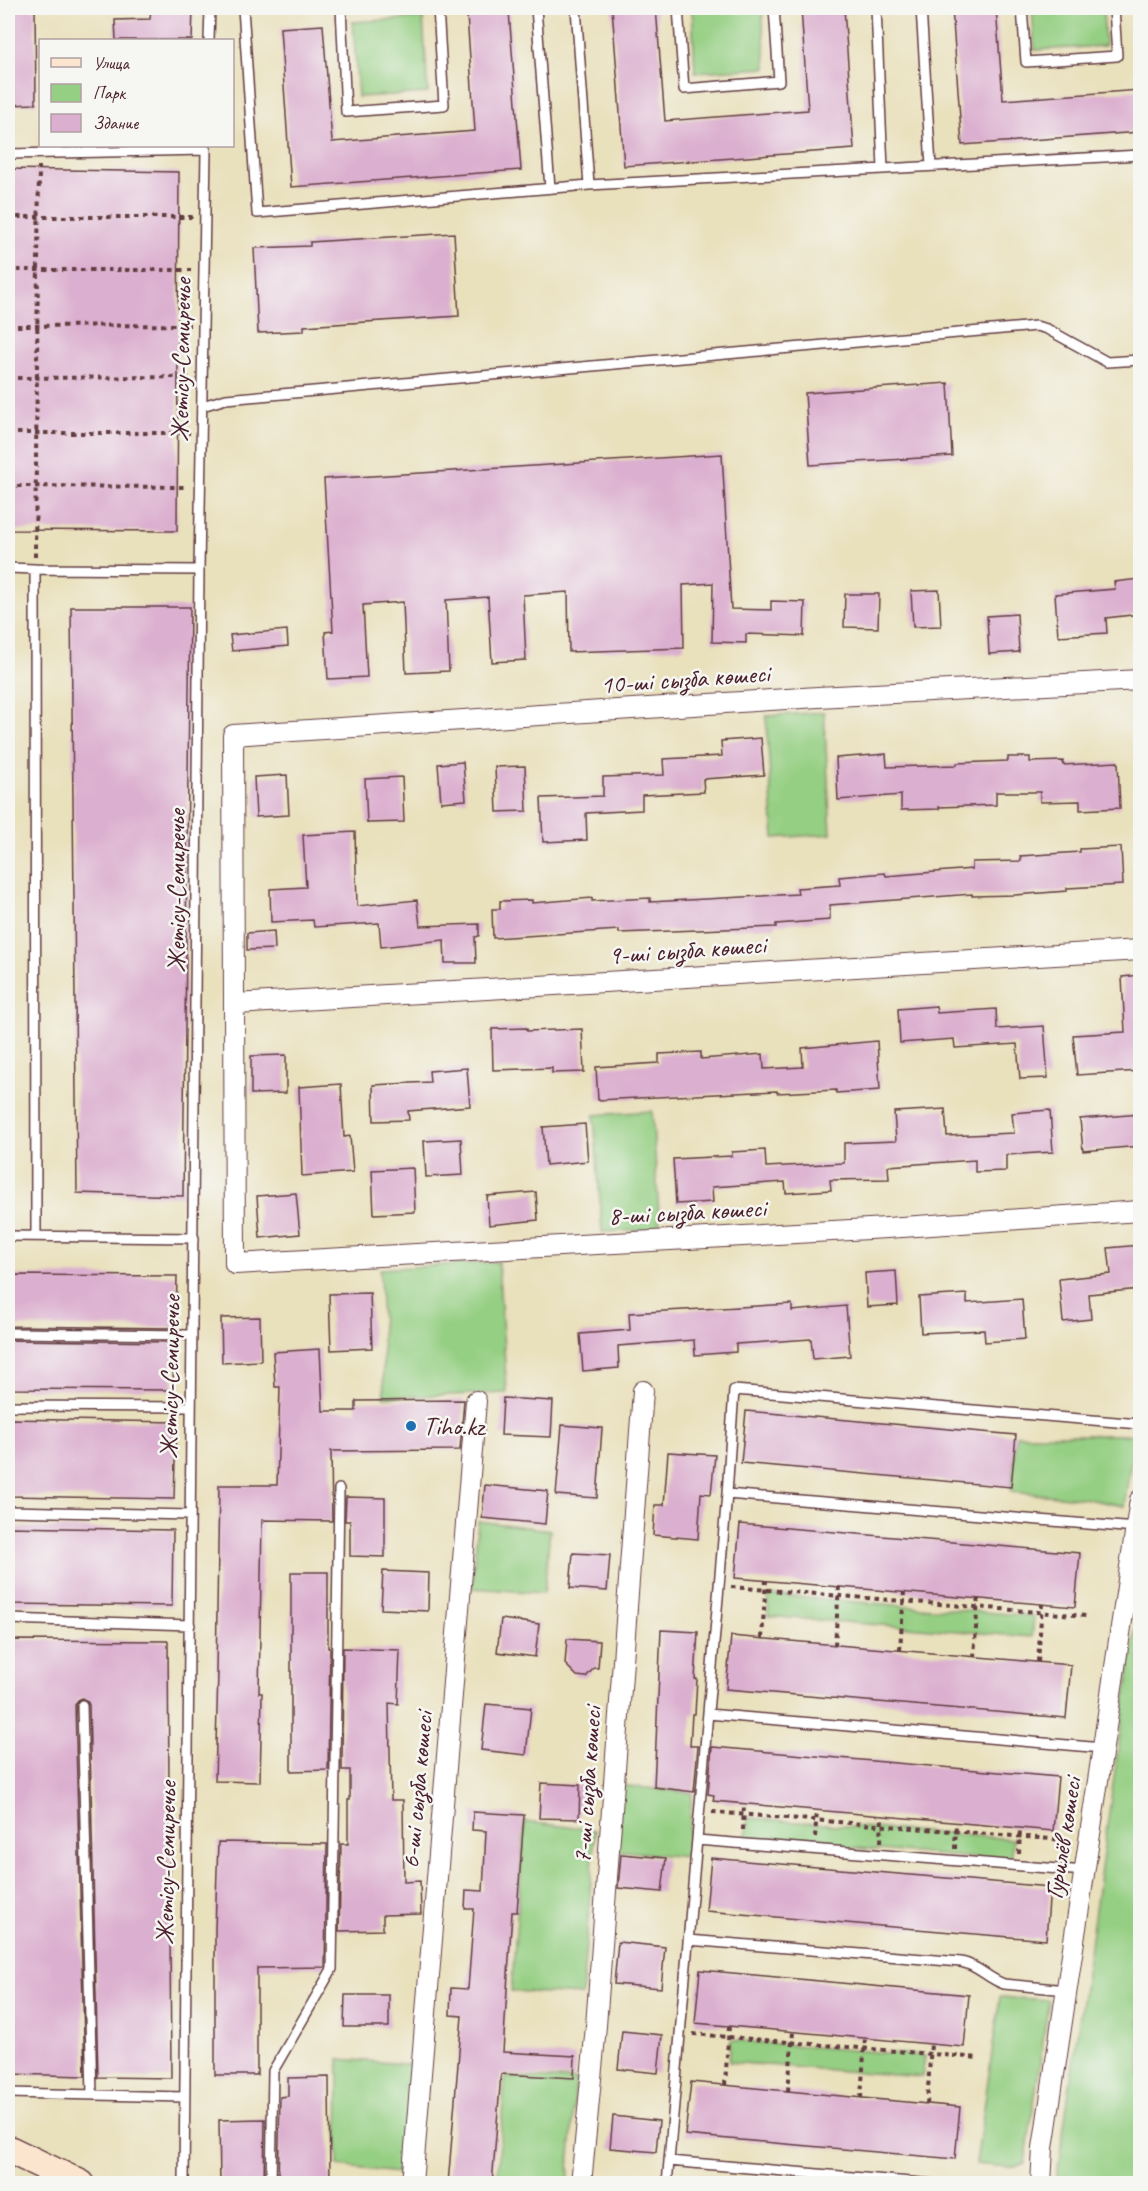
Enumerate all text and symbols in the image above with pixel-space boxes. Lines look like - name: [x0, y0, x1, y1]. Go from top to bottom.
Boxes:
- legend: [39, 39, 234, 147]
- text: Улица: [93, 52, 130, 74]
- text: Парк: [93, 82, 127, 104]
- text: Здание: [93, 112, 139, 134]
- street label: Жетісу-Семиречье: [163, 275, 199, 442]
- street label: 10-ші сызба көшесі: [599, 656, 774, 702]
- street label: Жетісу-Семиречье: [160, 807, 193, 973]
- street label: 9-ші сызба көшесі: [607, 928, 770, 973]
- street label: 8-ші сызба көшесі: [607, 1191, 770, 1234]
- street label: Жетісу-Семиречье: [152, 1292, 188, 1459]
- place label: Tiho.kz: [423, 1410, 487, 1443]
- marker: Tiho.kz: [404, 1419, 418, 1433]
- street label: 7-ші сызба көшесі: [565, 1702, 610, 1865]
- street label: 6-ші сызба көшесі: [394, 1707, 442, 1870]
- street label: Гурилёв көшесі: [1037, 1772, 1089, 1901]
- street label: Жетісу-Семиречье: [148, 1778, 184, 1945]

